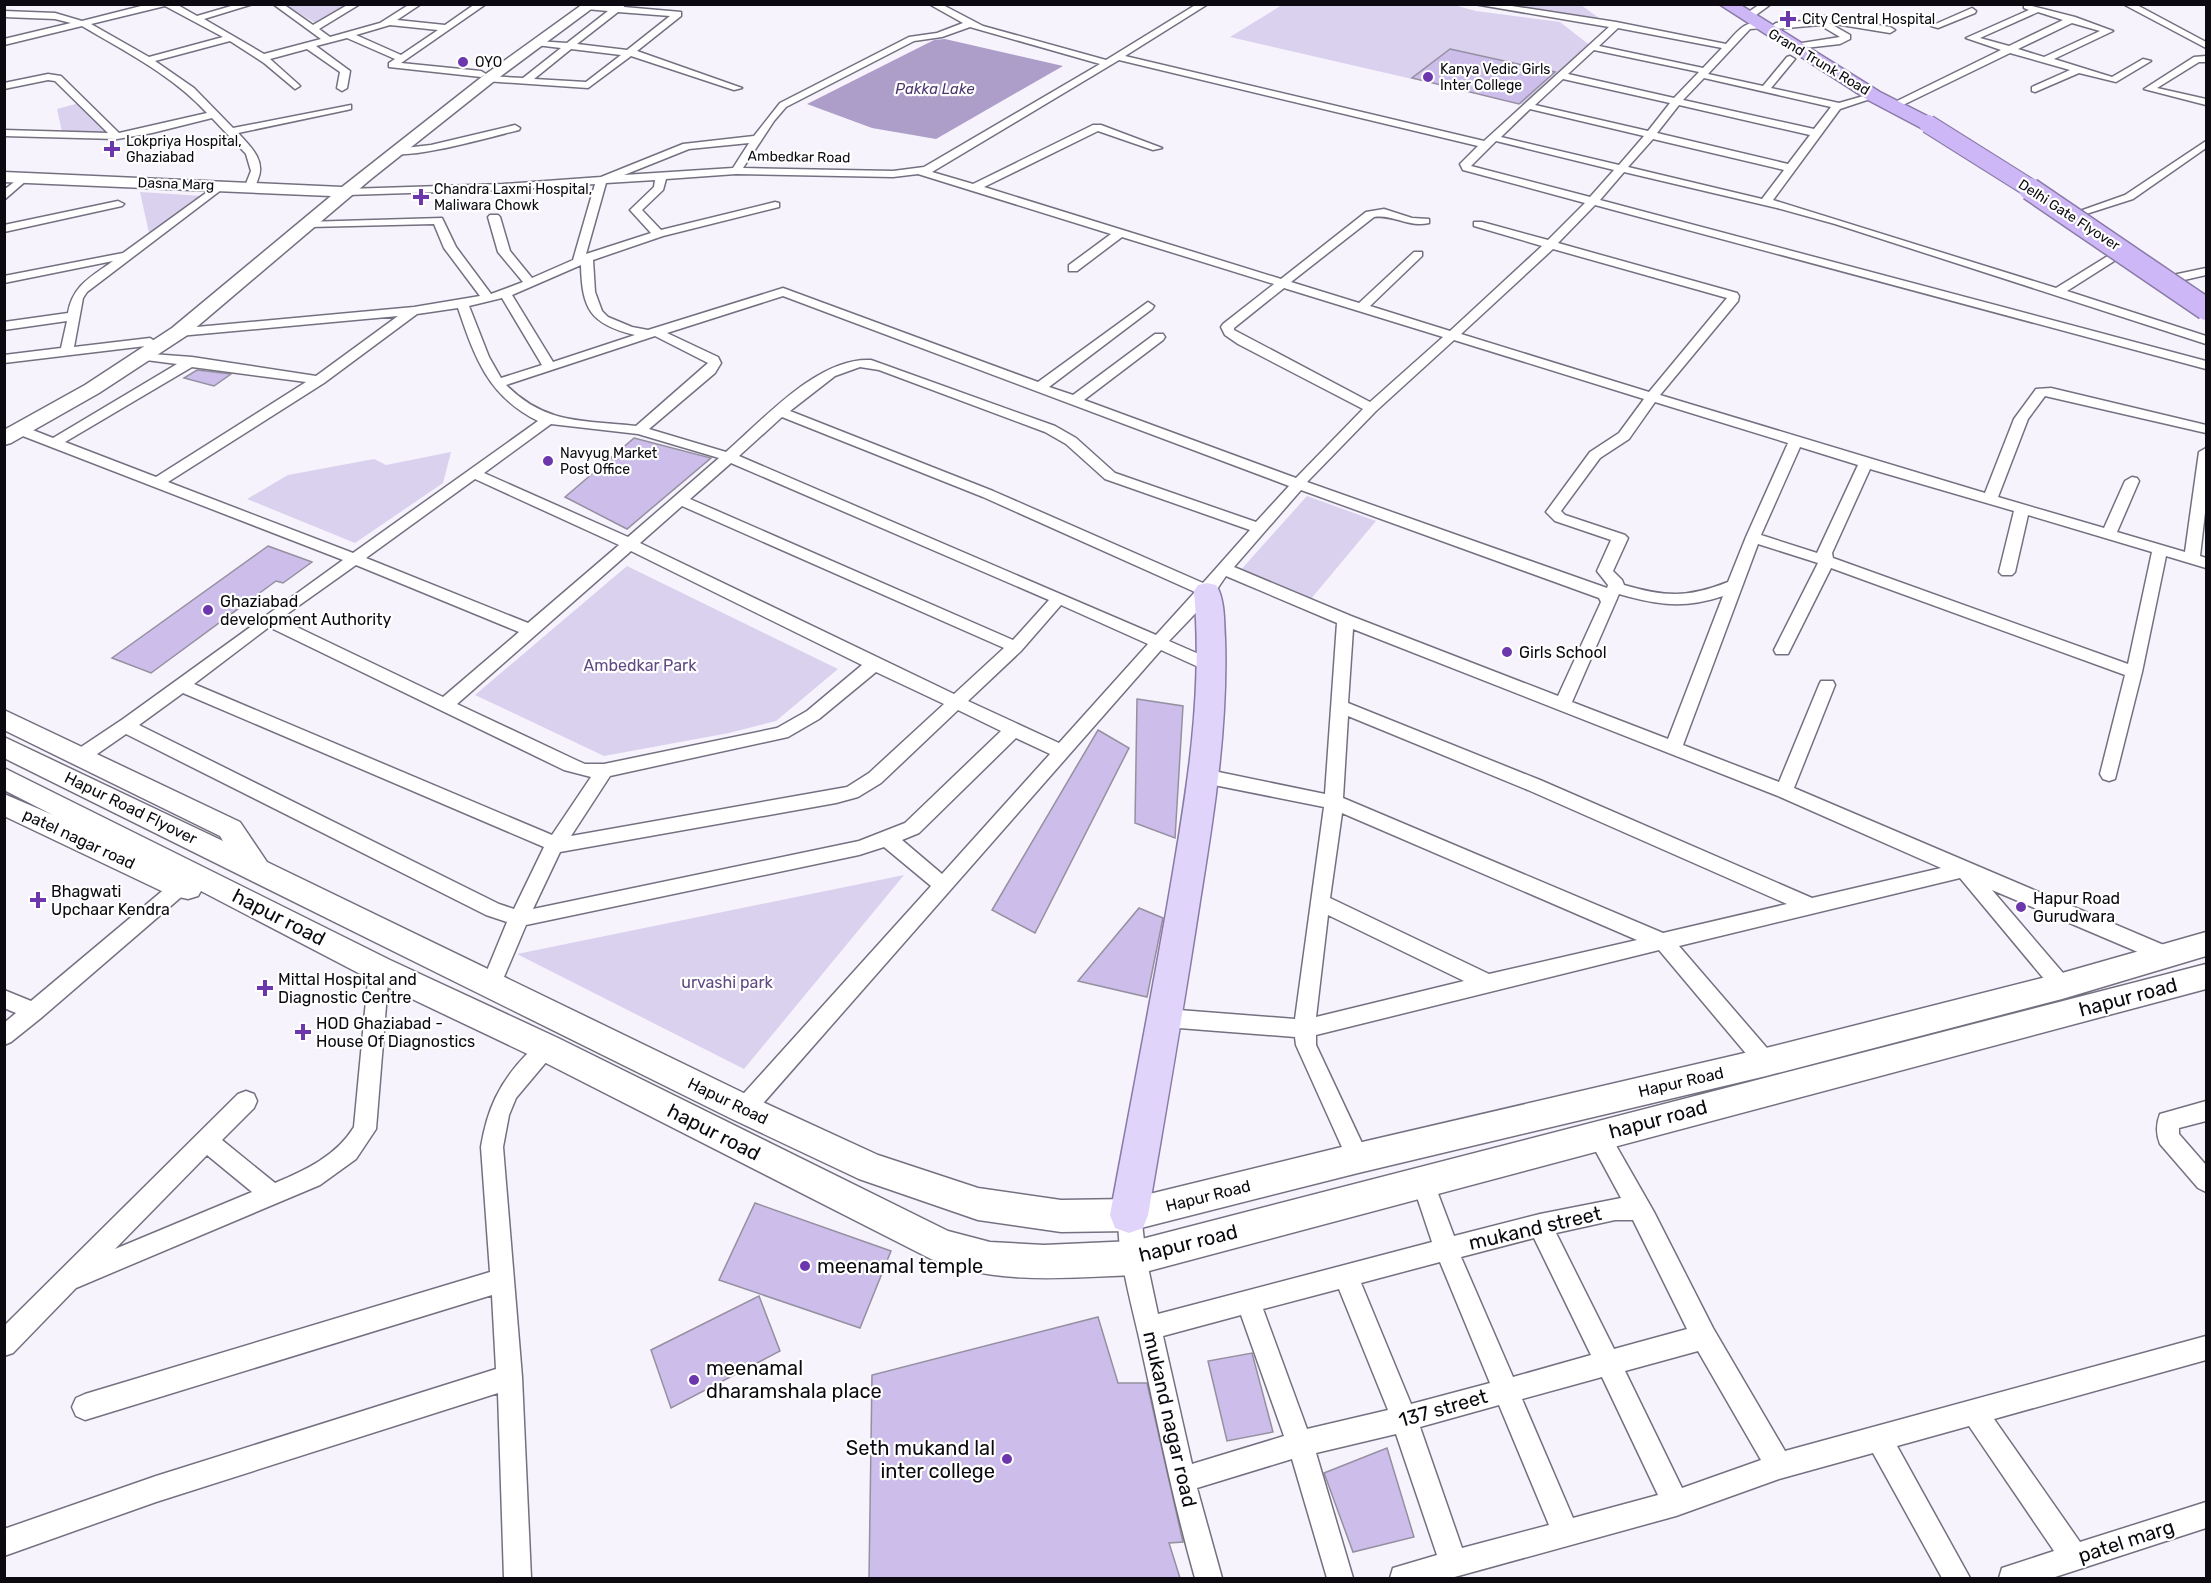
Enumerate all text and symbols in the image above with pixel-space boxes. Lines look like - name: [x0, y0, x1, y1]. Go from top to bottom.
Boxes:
- marker: City Central Hospital: [1779, 10, 1797, 28]
- place label: City Central Hospital: [1802, 11, 1935, 28]
- street label: Grand Trunk Road: [1765, 25, 1873, 99]
- place label: OYO: [475, 54, 502, 71]
- marker: OYO: [456, 55, 470, 69]
- place label: Kanya Vedic Girls Inter College: [1440, 61, 1550, 94]
- marker: Kanya Vedic Girls Inter College: [1421, 70, 1435, 84]
- water label: Pakka Lake: [895, 80, 975, 98]
- place label: Lokpriya Hospital, Ghaziabad: [126, 133, 242, 166]
- marker: Lokpriya Hospital, Ghaziabad: [103, 140, 121, 158]
- street label: Ambedkar Road: [747, 148, 851, 166]
- street label: Dasna Marg: [137, 174, 215, 194]
- street label: Delhi Gate Flyover: [2015, 176, 2124, 255]
- place label: Chandra Laxmi Hospital, Maliwara Chowk: [434, 181, 592, 214]
- marker: Chandra Laxmi Hospital, Maliwara Chowk: [412, 188, 430, 206]
- place label: Navyug Market Post Office: [560, 445, 658, 478]
- marker: Navyug Market Post Office: [541, 454, 555, 468]
- place label: Ghaziabad development Authority: [220, 592, 391, 629]
- marker: Ghaziabad development Authority: [201, 603, 215, 617]
- place label: Girls School: [1519, 643, 1607, 662]
- marker: Girls School: [1500, 645, 1514, 659]
- park label: Ambedkar Park: [584, 656, 697, 675]
- street label: Hapur Road Flyover: [62, 768, 200, 848]
- street label: patel nagar road: [20, 805, 138, 873]
- place label: Bhagwati Upchaar Kendra: [51, 882, 170, 919]
- street label: hapur road: [229, 883, 329, 951]
- place label: Hapur Road Gurudwara: [2033, 889, 2120, 926]
- marker: Bhagwati Upchaar Kendra: [29, 891, 47, 909]
- marker: Hapur Road Gurudwara: [2014, 900, 2028, 914]
- place label: Mittal Hospital and Diagnostic Centre: [278, 970, 417, 1007]
- street label: hapur road: [2076, 972, 2180, 1022]
- park label: urvashi park: [681, 973, 773, 992]
- marker: Mittal Hospital and Diagnostic Centre: [256, 979, 274, 997]
- place label: HOD Ghaziabad - House Of Diagnostics: [316, 1014, 475, 1051]
- marker: HOD Ghaziabad - House Of Diagnostics: [294, 1023, 312, 1041]
- street label: Hapur Road: [1636, 1063, 1726, 1101]
- street label: Hapur Road: [685, 1073, 771, 1129]
- street label: hapur road: [1606, 1094, 1710, 1144]
- street label: hapur road: [664, 1098, 764, 1166]
- street label: Hapur Road: [1164, 1176, 1252, 1216]
- street label: mukand street: [1466, 1201, 1604, 1255]
- street label: hapur road: [1136, 1219, 1240, 1267]
- place label: meenamal temple: [817, 1254, 983, 1278]
- marker: meenamal temple: [798, 1259, 812, 1273]
- street label: mukand nagar road: [1138, 1329, 1202, 1509]
- place label: meenamal dharamshala place: [706, 1356, 882, 1403]
- marker: meenamal dharamshala place: [687, 1373, 701, 1387]
- street label: 137 street: [1396, 1384, 1490, 1432]
- place label: Seth mukand lal inter college: [846, 1436, 995, 1483]
- marker: Seth mukand lal inter college: [1000, 1452, 1014, 1466]
- street label: patel marg: [2075, 1514, 2177, 1568]

